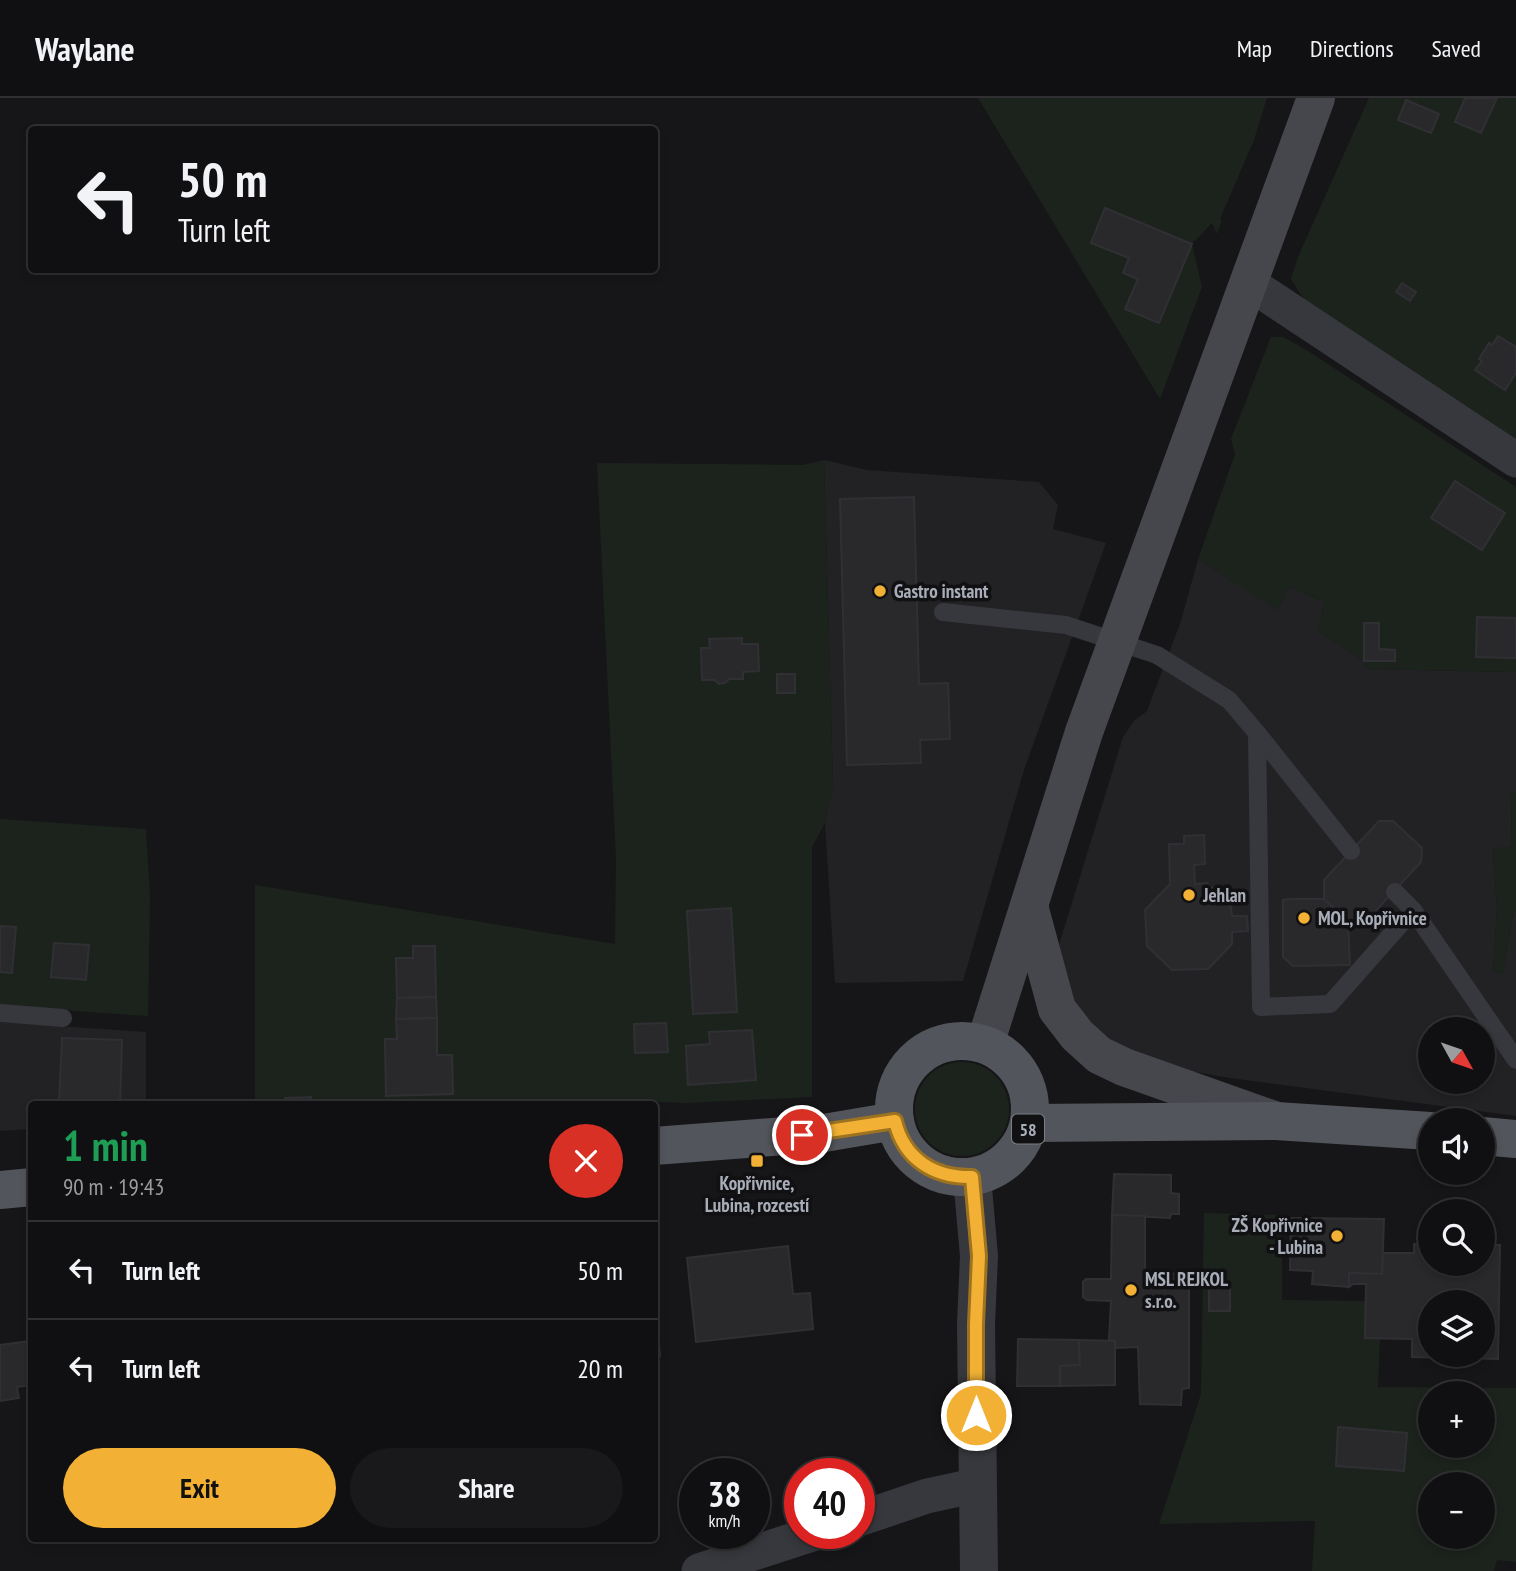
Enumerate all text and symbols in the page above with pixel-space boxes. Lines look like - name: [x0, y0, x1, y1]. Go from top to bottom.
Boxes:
- text: Waylane: [35, 27, 135, 70]
- text: Map: [1237, 33, 1272, 64]
- text: Directions: [1310, 33, 1394, 64]
- text: Saved: [1432, 33, 1481, 64]
- text: 50 m: [178, 147, 267, 211]
- icon: left: [63, 154, 154, 245]
- text: Turn left: [178, 209, 270, 251]
- place label: Gastro instant: [894, 579, 989, 603]
- marker: Gastro instant: [872, 583, 888, 599]
- place label: Jehlan: [1202, 883, 1246, 907]
- marker: Jehlan: [1181, 887, 1197, 903]
- place label: MOL, Kopřivnice: [1318, 906, 1427, 930]
- marker: MOL, Kopřivnice: [1296, 910, 1312, 926]
- north arrow: [1418, 1017, 1494, 1094]
- map controls: [1418, 1017, 1495, 1549]
- pin: [772, 1105, 832, 1165]
- button: sound: [1418, 1108, 1495, 1185]
- road number: 58: [1012, 1114, 1044, 1144]
- icon: arrive: [783, 1116, 821, 1154]
- text: 1 min: [63, 1118, 148, 1173]
- button: close: [549, 1124, 623, 1198]
- marker: Kopřivnice, Lubina, rozcestí: [749, 1153, 765, 1169]
- place label: Kopřivnice, Lubina, rozcestí: [705, 1171, 810, 1217]
- text: 90 m · 19:43: [63, 1172, 164, 1201]
- button: search: [1418, 1199, 1495, 1276]
- place label: ZŠ Kopřivnice - Lubina: [1231, 1213, 1323, 1259]
- marker: ZŠ Kopřivnice - Lubina: [1329, 1228, 1345, 1244]
- icon: left: [63, 1251, 101, 1289]
- text: Turn left: [122, 1254, 200, 1287]
- text: 50 m: [577, 1254, 623, 1287]
- place label: MSL REJKOL s.r.o.: [1145, 1267, 1228, 1313]
- marker: MSL REJKOL s.r.o.: [1123, 1282, 1139, 1298]
- button: layers: [1418, 1290, 1495, 1367]
- icon: left: [63, 1349, 101, 1387]
- text: Turn left: [122, 1352, 200, 1385]
- text: 20 m: [577, 1352, 623, 1385]
- position arrow: [939, 1378, 1013, 1452]
- button: +: [1418, 1381, 1495, 1458]
- button: Exit: [63, 1448, 336, 1528]
- button: Share: [350, 1448, 623, 1528]
- speed limit sign: 40: [784, 1458, 875, 1549]
- text: 38: [708, 1471, 741, 1517]
- button: −: [1418, 1472, 1495, 1549]
- text: km/h: [709, 1509, 740, 1532]

